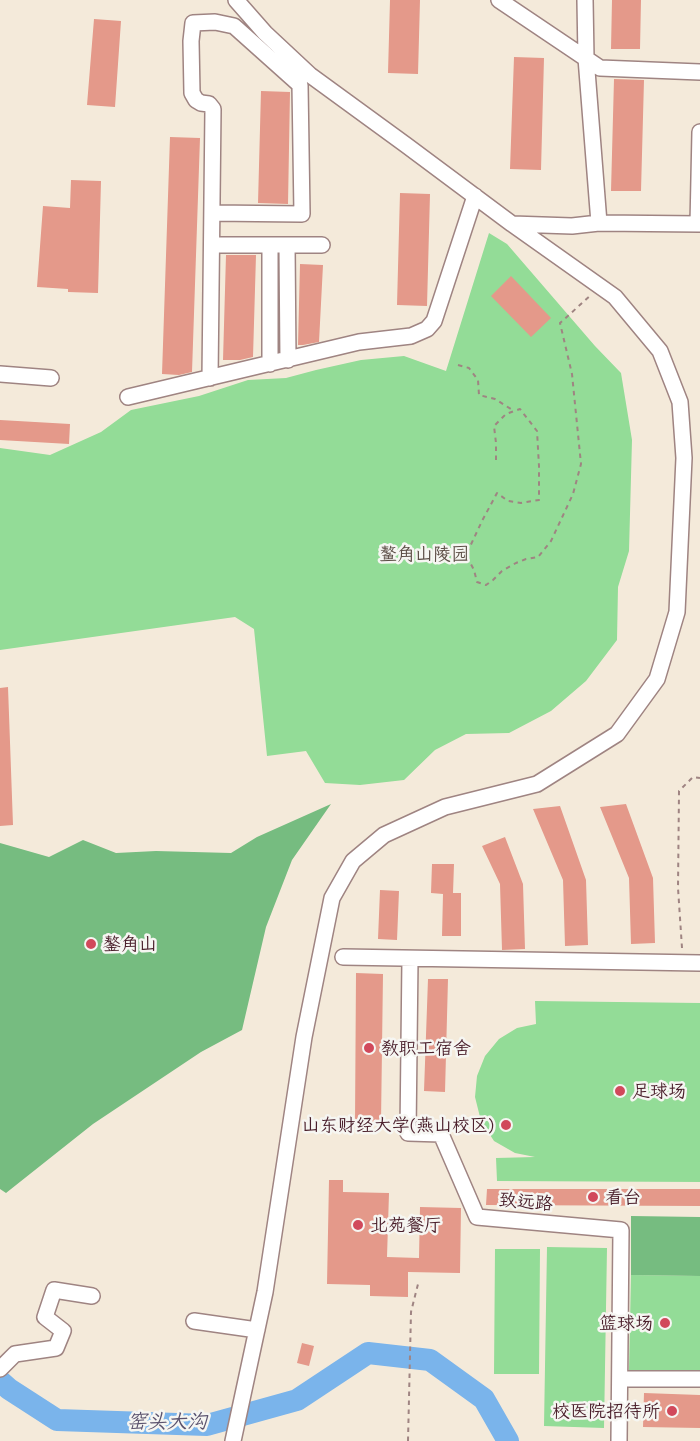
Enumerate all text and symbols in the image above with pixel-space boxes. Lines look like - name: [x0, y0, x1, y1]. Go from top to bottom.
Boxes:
- park label: 鳌角山陵园: [379, 543, 469, 565]
- place label: 鏊角山: [103, 933, 157, 955]
- marker: 鏊角山: [84, 937, 98, 951]
- place label: 教职工宿舍: [381, 1037, 471, 1059]
- marker: 教职工宿舍: [362, 1041, 376, 1055]
- place label: 足球场: [632, 1080, 686, 1102]
- marker: 足球场: [613, 1084, 627, 1098]
- place label: 山东财经大学(燕山校区): [302, 1114, 494, 1136]
- marker: 山东财经大学(燕山校区): [499, 1118, 513, 1132]
- place label: 看台: [605, 1186, 641, 1208]
- street label: 致远路: [498, 1189, 554, 1215]
- marker: 看台: [586, 1190, 600, 1204]
- place label: 北苑餐厅: [370, 1214, 442, 1236]
- marker: 北苑餐厅: [351, 1218, 365, 1232]
- place label: 篮球场: [599, 1312, 653, 1334]
- marker: 篮球场: [658, 1316, 672, 1330]
- place label: 校医院招待所: [552, 1400, 660, 1422]
- marker: 校医院招待所: [665, 1404, 679, 1418]
- water label: 窑头大沟: [127, 1410, 207, 1434]

